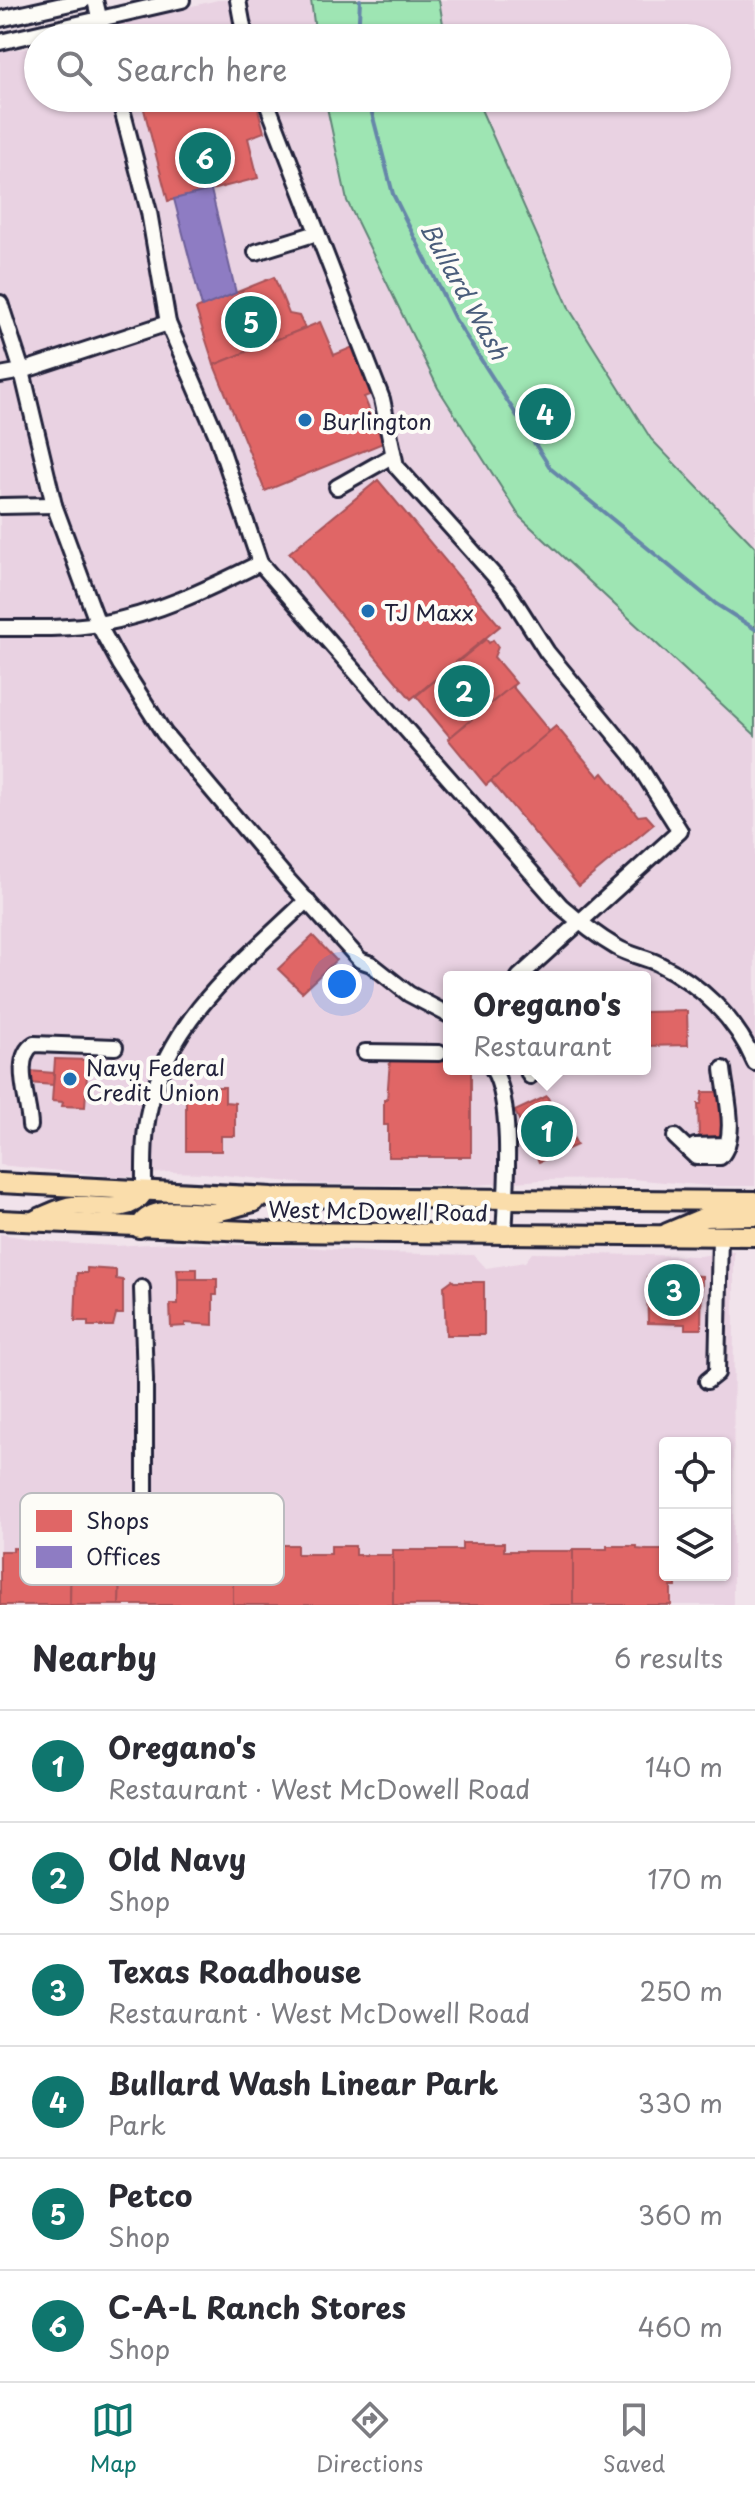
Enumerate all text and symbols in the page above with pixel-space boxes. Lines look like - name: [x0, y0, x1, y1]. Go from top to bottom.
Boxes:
- search box: [24, 24, 731, 112]
- icon: search: [52, 46, 96, 90]
- text: Search here: [116, 46, 288, 91]
- pin: 6: [179, 128, 231, 188]
- water label: Bullard Wash: [412, 214, 518, 366]
- pin: 5: [225, 292, 277, 352]
- pin: 4: [519, 384, 571, 444]
- place label: Burlington: [321, 404, 432, 437]
- marker: Burlington: [296, 411, 314, 429]
- place label: TJ Maxx: [384, 595, 474, 628]
- marker: TJ Maxx: [359, 602, 377, 620]
- pin: 2: [438, 661, 490, 721]
- your location: [322, 964, 362, 1004]
- popup: [443, 971, 651, 1075]
- text: Oregano's: [473, 981, 621, 1026]
- text: Restaurant: [473, 1026, 612, 1065]
- place label: Navy Federal Credit Union: [86, 1050, 225, 1108]
- marker: Navy Federal Credit Union: [61, 1070, 79, 1088]
- pin: 1: [521, 1101, 573, 1161]
- street label: West McDowell Road: [268, 1192, 488, 1228]
- pin: 3: [648, 1260, 700, 1320]
- map controls: [659, 1437, 731, 1581]
- button: locate: [659, 1437, 731, 1509]
- legend: [20, 1493, 284, 1585]
- text: Shops: [86, 1503, 149, 1536]
- button: layers: [659, 1509, 731, 1581]
- text: Offices: [86, 1539, 161, 1572]
- text: Nearby: [32, 1631, 157, 1683]
- text: 6 results: [614, 1638, 723, 1677]
- text: Oregano's: [108, 1724, 256, 1769]
- text: 1: [52, 1747, 64, 1786]
- text: 140 m: [645, 1747, 723, 1786]
- text: Restaurant · West McDowell Road: [108, 1769, 530, 1808]
- text: Old Navy: [108, 1836, 246, 1881]
- text: 2: [49, 1859, 67, 1898]
- text: 170 m: [648, 1859, 723, 1898]
- text: Shop: [108, 1881, 170, 1920]
- text: Texas Roadhouse: [108, 1948, 361, 1993]
- text: 3: [49, 1971, 67, 2010]
- text: 250 m: [639, 1971, 723, 2010]
- text: Restaurant · West McDowell Road: [108, 1993, 530, 2032]
- text: Bullard Wash Linear Park: [108, 2060, 498, 2105]
- text: 4: [49, 2083, 67, 2122]
- text: 330 m: [638, 2083, 723, 2122]
- text: Park: [108, 2105, 166, 2144]
- text: Petco: [108, 2172, 192, 2217]
- text: 5: [50, 2195, 66, 2234]
- text: 360 m: [638, 2195, 723, 2234]
- text: Shop: [108, 2217, 170, 2256]
- text: C-A-L Ranch Stores: [108, 2284, 406, 2329]
- text: 6: [49, 2307, 67, 2346]
- text: 460 m: [638, 2307, 723, 2346]
- text: Shop: [108, 2329, 170, 2368]
- tab: Map: [90, 2398, 137, 2479]
- tab: Directions: [316, 2398, 423, 2479]
- tab: Saved: [603, 2398, 665, 2479]

